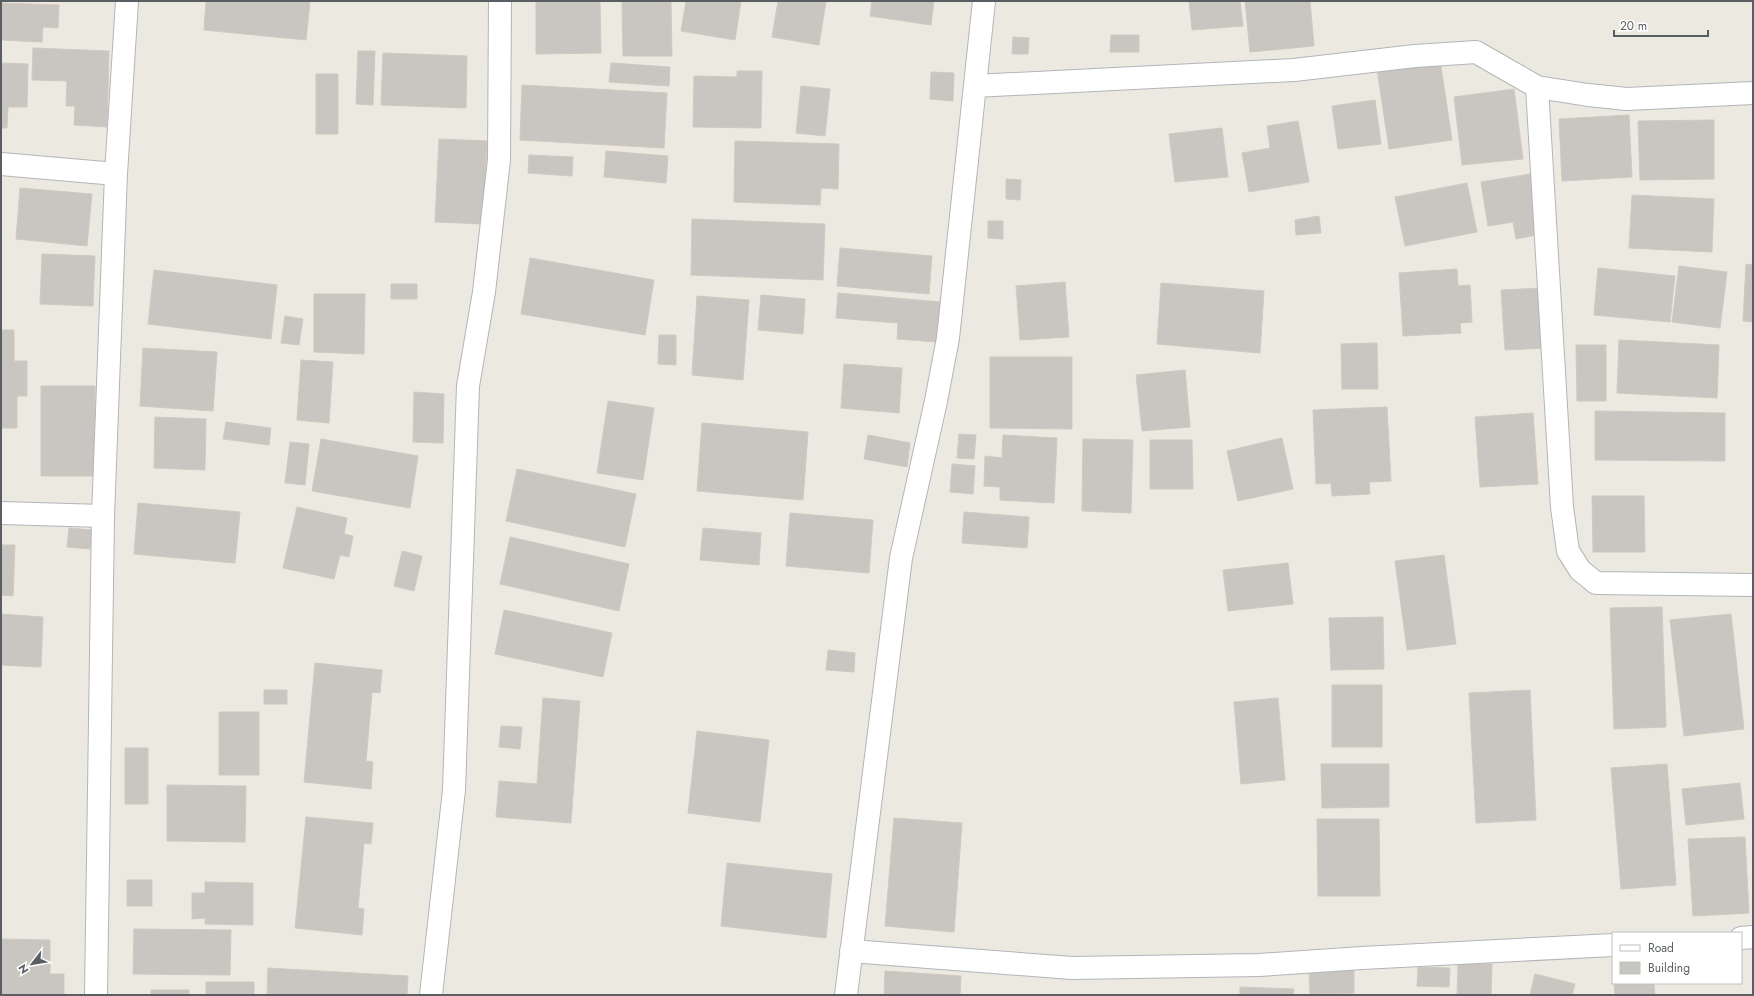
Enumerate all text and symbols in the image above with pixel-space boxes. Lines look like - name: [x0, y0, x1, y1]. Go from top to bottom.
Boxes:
- scale bar: [1614, 12, 1708, 38]
- text: 20 m: [1620, 17, 1647, 35]
- legend: [1612, 932, 1742, 984]
- text: Road: [1648, 939, 1674, 957]
- north arrow: [12, 944, 52, 984]
- text: Building: [1648, 959, 1690, 977]
- text: N: [14, 961, 33, 977]

